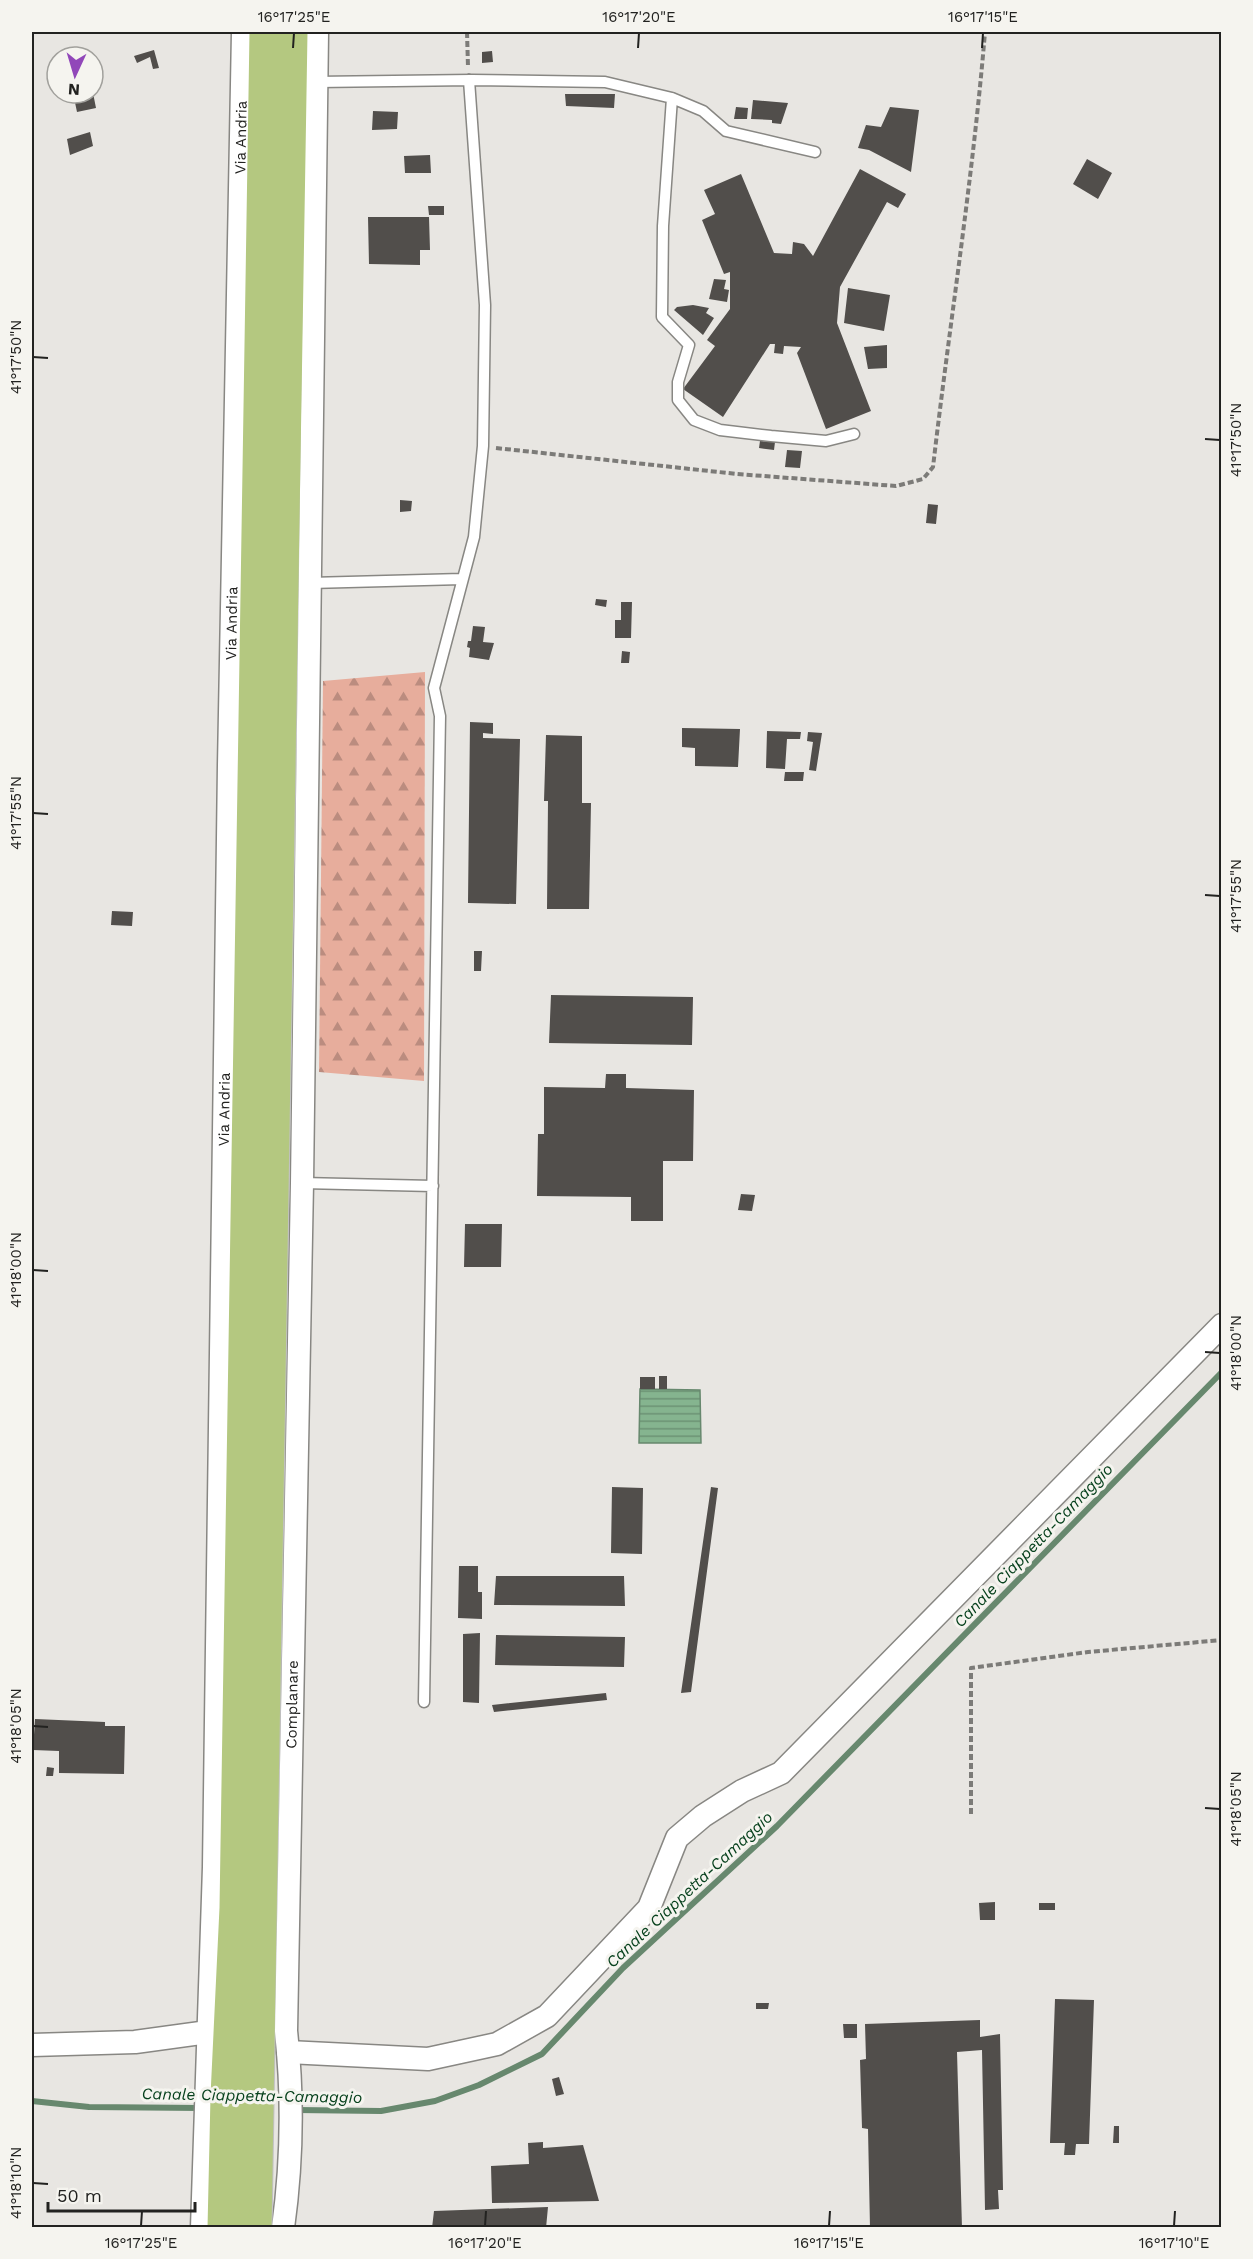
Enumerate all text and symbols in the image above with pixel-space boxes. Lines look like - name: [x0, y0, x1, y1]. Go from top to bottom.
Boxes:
- text: 16°17'25"E: [258, 8, 330, 26]
- text: 16°17'20"E: [602, 8, 676, 26]
- text: 16°17'15"E: [948, 8, 1018, 26]
- north arrow: [45, 45, 105, 105]
- text: N: [67, 80, 81, 99]
- street label: Via Andria: [231, 100, 251, 174]
- text: 41°17'50"N: [7, 320, 25, 394]
- text: 41°17'50"N: [1227, 403, 1245, 477]
- street label: Via Andria: [222, 586, 241, 660]
- text: 41°17'55"N: [7, 776, 25, 850]
- text: 41°17'55"N: [1227, 859, 1245, 933]
- street label: Via Andria: [215, 1072, 234, 1146]
- text: 41°18'00"N: [7, 1232, 25, 1308]
- text: 41°18'00"N: [1227, 1315, 1245, 1391]
- water label: Canale Ciappetta-Camaggio: [950, 1459, 1117, 1631]
- street label: Complanare: [282, 1660, 302, 1749]
- text: 41°18'05"N: [7, 1688, 25, 1764]
- text: 41°18'05"N: [1227, 1771, 1245, 1847]
- water label: Canale Ciappetta-Camaggio: [602, 1807, 777, 1972]
- water label: Canale Ciappetta-Camaggio: [141, 2084, 362, 2107]
- text: 41°18'10"N: [7, 2147, 25, 2219]
- scale bar: [48, 2175, 195, 2213]
- text: 50 m: [57, 2185, 102, 2206]
- text: 16°17'25"E: [105, 2234, 177, 2252]
- text: 16°17'20"E: [448, 2234, 522, 2252]
- text: 16°17'15"E: [794, 2234, 864, 2252]
- text: 16°17'10"E: [1139, 2234, 1209, 2252]

